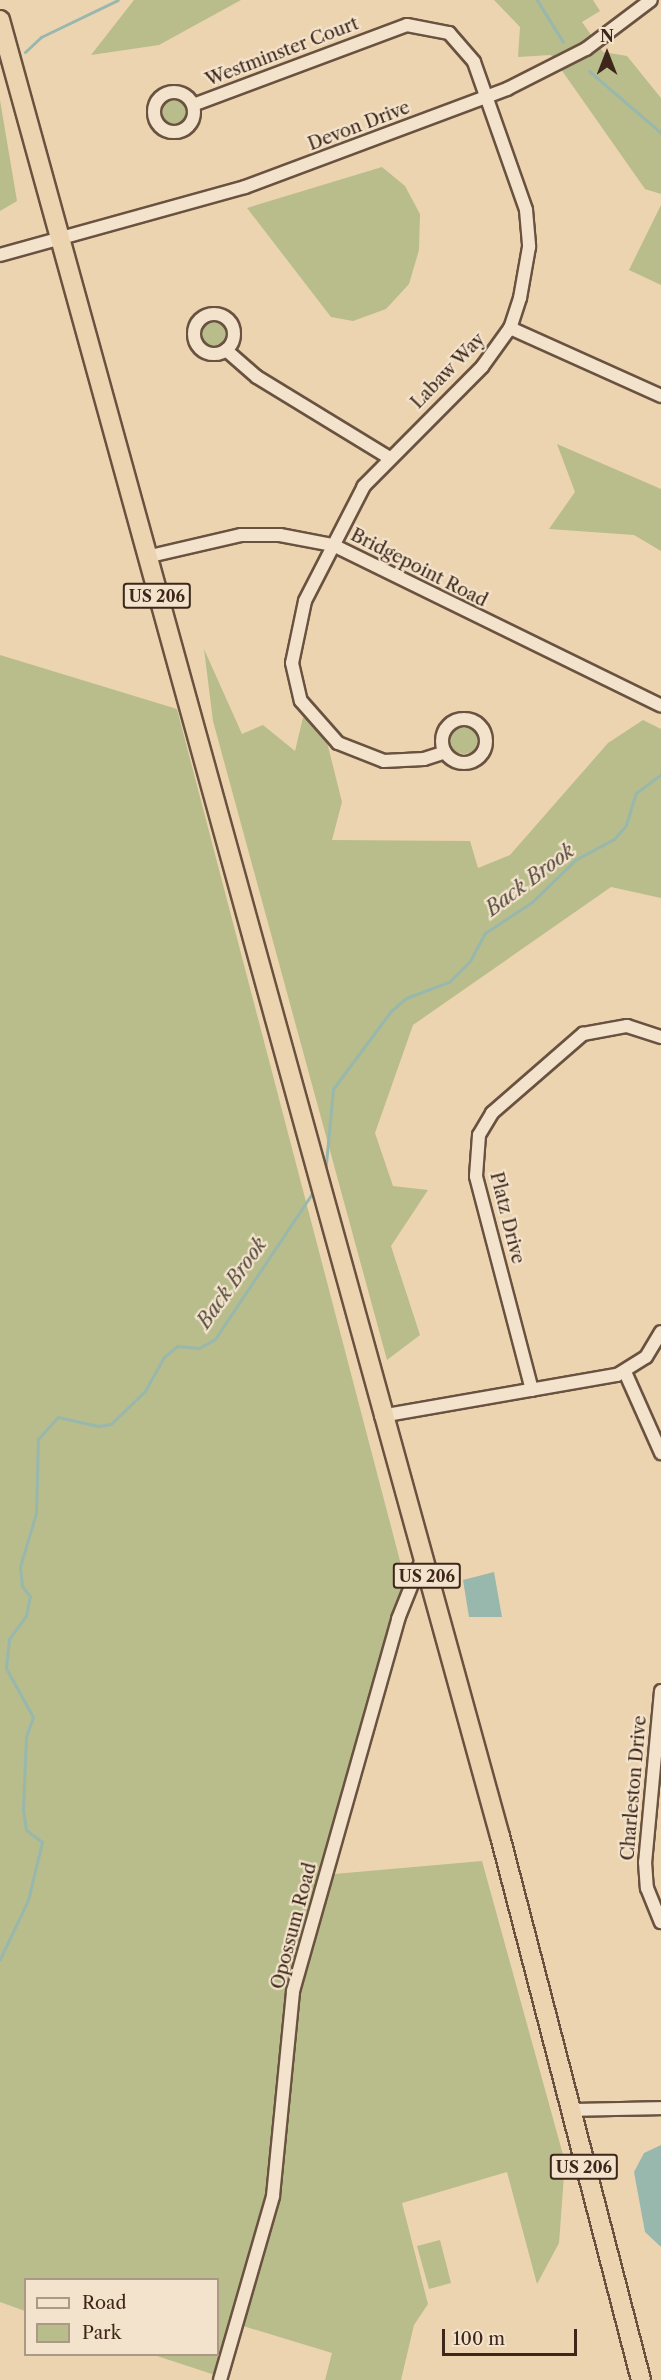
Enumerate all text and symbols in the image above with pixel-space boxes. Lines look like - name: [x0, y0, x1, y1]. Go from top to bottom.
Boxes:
- street label: Westminster Court: [202, 13, 362, 91]
- north arrow: [577, 24, 637, 84]
- text: N: [600, 26, 614, 46]
- street label: Devon Drive: [305, 97, 413, 155]
- street label: Labaw Way: [406, 328, 490, 414]
- street label: Bridgepoint Road: [347, 524, 491, 612]
- road number: US 206: [122, 583, 192, 609]
- water label: Back Brook: [481, 839, 579, 921]
- street label: Platz Drive: [485, 1170, 529, 1266]
- water label: Back Brook: [192, 1233, 272, 1333]
- road number: US 206: [392, 1563, 462, 1589]
- street label: Charleston Drive: [617, 1715, 651, 1861]
- street label: Opossum Road: [267, 1860, 321, 1992]
- road number: US 206: [550, 2154, 618, 2180]
- legend: [24, 2278, 219, 2356]
- text: Road: [82, 2292, 127, 2314]
- scale bar: [445, 2317, 580, 2355]
- text: Park: [82, 2322, 121, 2344]
- text: 100 m: [453, 2328, 505, 2350]

